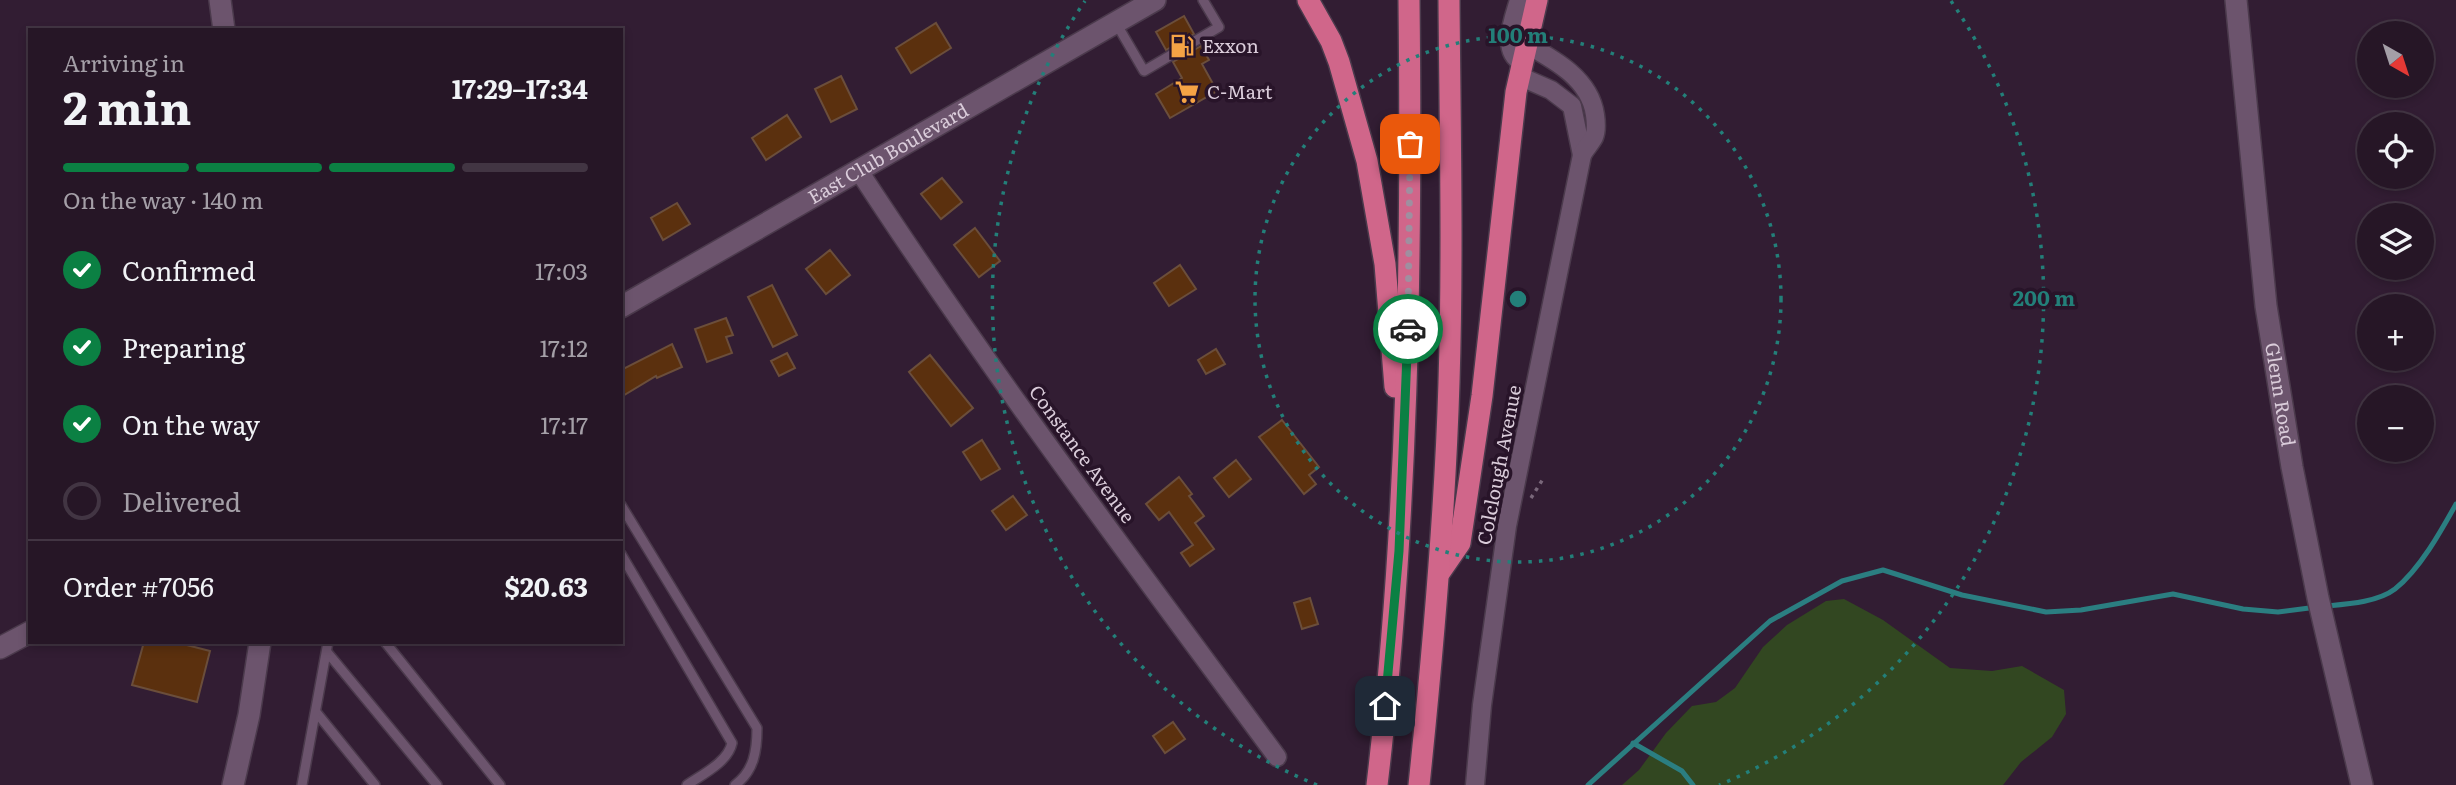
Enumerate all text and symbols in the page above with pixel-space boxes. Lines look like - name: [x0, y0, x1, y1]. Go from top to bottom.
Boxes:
- text: 100 m: [1488, 18, 1548, 49]
- north arrow: [2357, 21, 2434, 98]
- map controls: [2357, 21, 2434, 462]
- place label: Exxon: [1202, 31, 1259, 59]
- fuel station icon: Exxon: [1168, 32, 1196, 60]
- text: Arriving in: [63, 45, 185, 79]
- text: 17:29–17:34: [452, 68, 588, 107]
- text: 2 min: [63, 71, 192, 139]
- place label: C-Mart: [1207, 77, 1273, 105]
- supermarket icon: C-Mart: [1173, 78, 1201, 106]
- street label: East Club Boulevard: [802, 95, 973, 210]
- button: locate: [2357, 112, 2434, 189]
- pin: [1380, 114, 1440, 174]
- icon: bag: [1391, 125, 1429, 163]
- text: On the way · 140 m: [63, 182, 263, 216]
- button: layers: [2357, 203, 2434, 280]
- text: Confirmed: [122, 250, 256, 289]
- icon: check: [63, 251, 101, 289]
- text: 17:03: [535, 253, 588, 287]
- text: 200 m: [2013, 281, 2075, 312]
- centre of rings: [1506, 287, 1530, 311]
- courier: [1373, 294, 1443, 364]
- button: +: [2357, 294, 2434, 371]
- icon: car: [1389, 310, 1427, 348]
- text: Preparing: [122, 327, 245, 366]
- icon: check: [63, 328, 101, 366]
- text: 17:12: [539, 330, 588, 364]
- street label: Glenn Road: [2259, 340, 2304, 449]
- street label: Constance Avenue: [1023, 379, 1143, 528]
- street label: Colclough Avenue: [1469, 382, 1527, 547]
- button: −: [2357, 385, 2434, 462]
- text: On the way: [122, 404, 260, 443]
- icon: check: [63, 405, 101, 443]
- text: 17:17: [540, 407, 588, 441]
- text: Delivered: [122, 481, 241, 520]
- text: Order #7056: [63, 566, 214, 605]
- text: $20.63: [504, 566, 588, 605]
- pin: [1355, 676, 1415, 736]
- icon: home: [1366, 687, 1404, 725]

